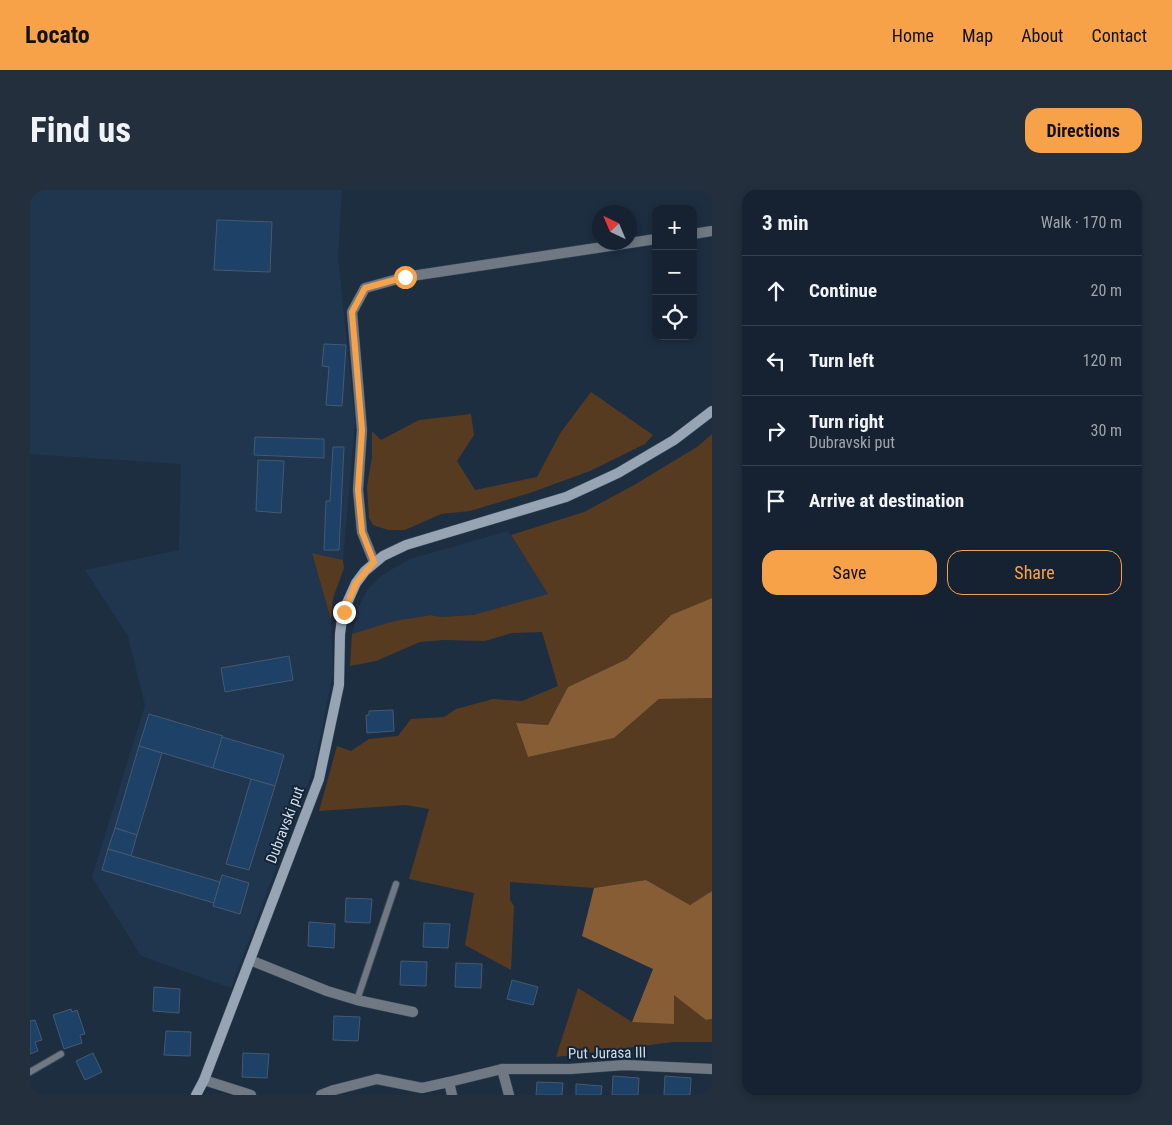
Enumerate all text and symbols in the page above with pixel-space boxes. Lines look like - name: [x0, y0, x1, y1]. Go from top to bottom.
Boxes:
- text: Locato: [25, 21, 90, 49]
- text: Home: [892, 25, 934, 46]
- text: Map: [962, 25, 993, 46]
- text: About: [1021, 25, 1063, 46]
- text: Contact: [1091, 25, 1147, 46]
- button: Directions: [1025, 108, 1142, 153]
- text: Find us: [30, 110, 131, 151]
- north arrow: [592, 205, 637, 250]
- map controls: [652, 205, 697, 340]
- button: +: [652, 205, 697, 250]
- text: 3 min: [762, 211, 809, 235]
- text: Walk · 170 m: [1041, 213, 1122, 232]
- button: −: [652, 250, 697, 295]
- route start: [394, 266, 417, 289]
- icon: ahead: [762, 277, 790, 305]
- text: Continue: [809, 279, 877, 302]
- text: 20 m: [1090, 281, 1122, 300]
- button: locate: [652, 295, 697, 340]
- icon: left: [762, 347, 790, 375]
- text: Turn left: [809, 349, 874, 372]
- text: 120 m: [1083, 351, 1122, 370]
- text: Turn right: [809, 410, 884, 433]
- icon: right: [762, 417, 790, 445]
- text: 30 m: [1090, 421, 1122, 440]
- text: Dubravski put: [809, 433, 895, 452]
- icon: arrive: [762, 487, 790, 515]
- text: Arrive at destination: [809, 489, 964, 512]
- button: Save: [762, 550, 937, 595]
- button: Share: [947, 550, 1122, 595]
- route end: [333, 601, 356, 624]
- street label: Dubravski put: [262, 784, 308, 866]
- street label: Put Jurasa III: [568, 1043, 646, 1063]

